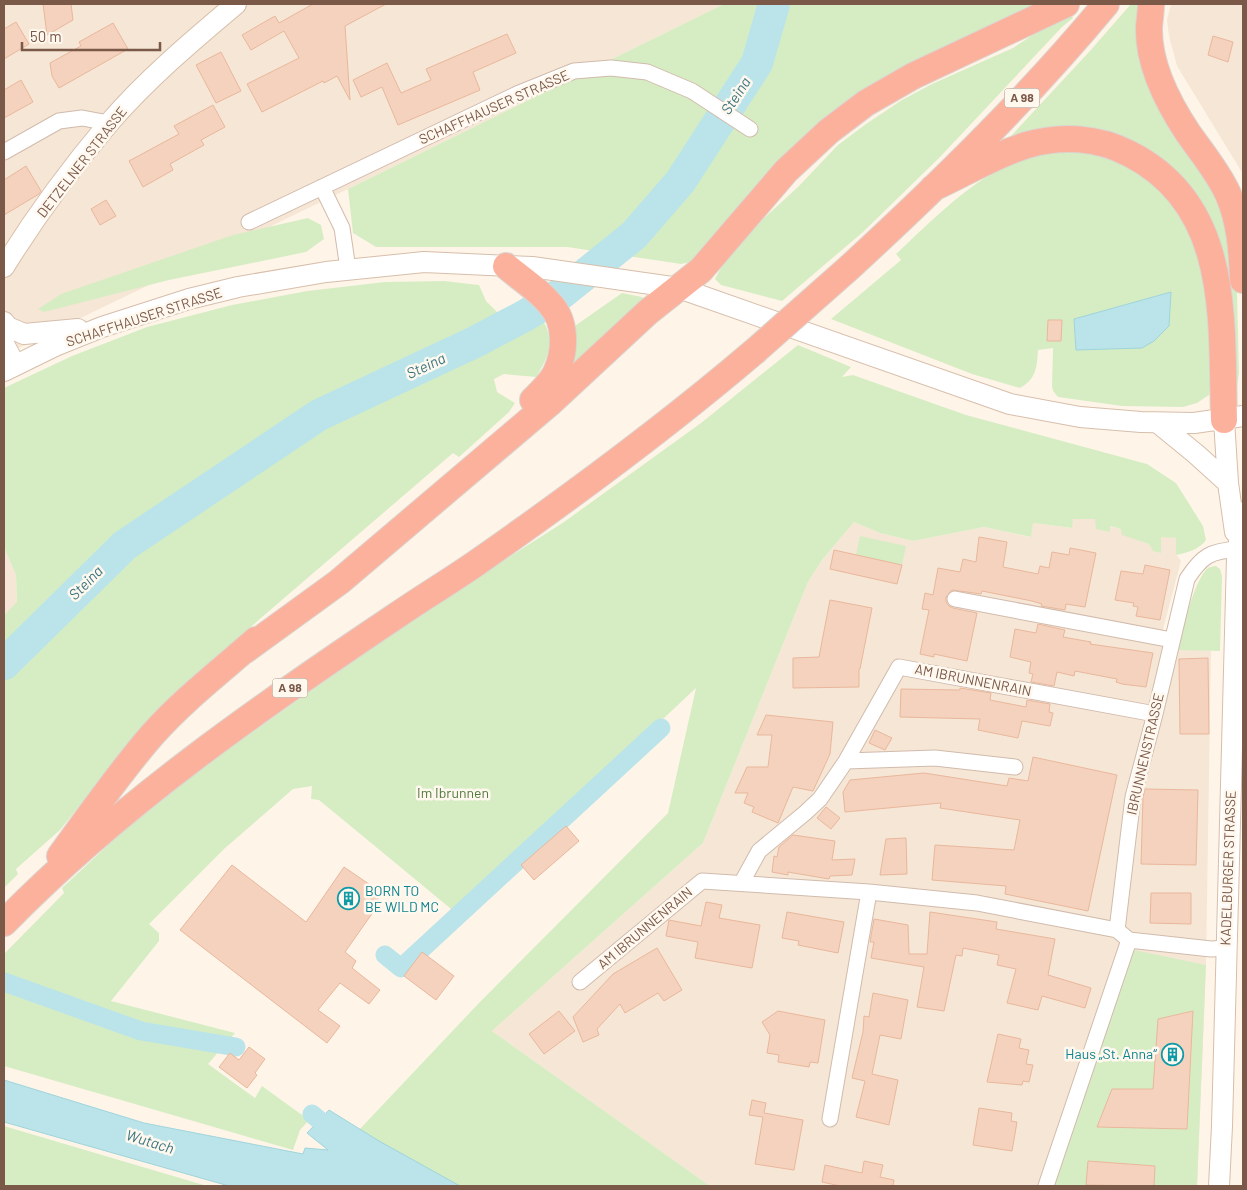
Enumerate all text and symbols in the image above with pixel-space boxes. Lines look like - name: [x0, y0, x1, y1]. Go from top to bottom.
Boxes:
- scale bar: [22, 20, 160, 52]
- text: 50 m: [30, 27, 62, 45]
- street label: SCHAFFHAUSER STRASSE: [416, 66, 572, 147]
- water label: Steina: [716, 73, 754, 117]
- road number: A 98: [1004, 89, 1040, 108]
- street label: DETZELNER STRASSE: [33, 103, 130, 221]
- street label: SCHAFFHAUSER STRASSE: [64, 283, 224, 350]
- water label: Steina: [403, 348, 448, 382]
- water label: Steina: [64, 561, 106, 603]
- street label: AM IBRUNNENRAIN: [913, 660, 1033, 699]
- road number: A 98: [272, 678, 308, 698]
- street label: IBRUNNENSTRASSE: [1122, 691, 1167, 816]
- park label: Im Ibrunnen: [417, 784, 489, 801]
- street label: KADELBURGER STRASSE: [1216, 790, 1239, 946]
- place label: BORN TO BE WILD MC: [365, 882, 439, 915]
- street label: AM IBRUNNENRAIN: [594, 883, 696, 972]
- building icon: BORN TO BE WILD MC: [337, 887, 361, 911]
- building icon: Haus „St. Anna“: [1161, 1042, 1185, 1066]
- place label: Haus „St. Anna“: [1065, 1045, 1157, 1062]
- water label: Wutach: [124, 1125, 176, 1157]

